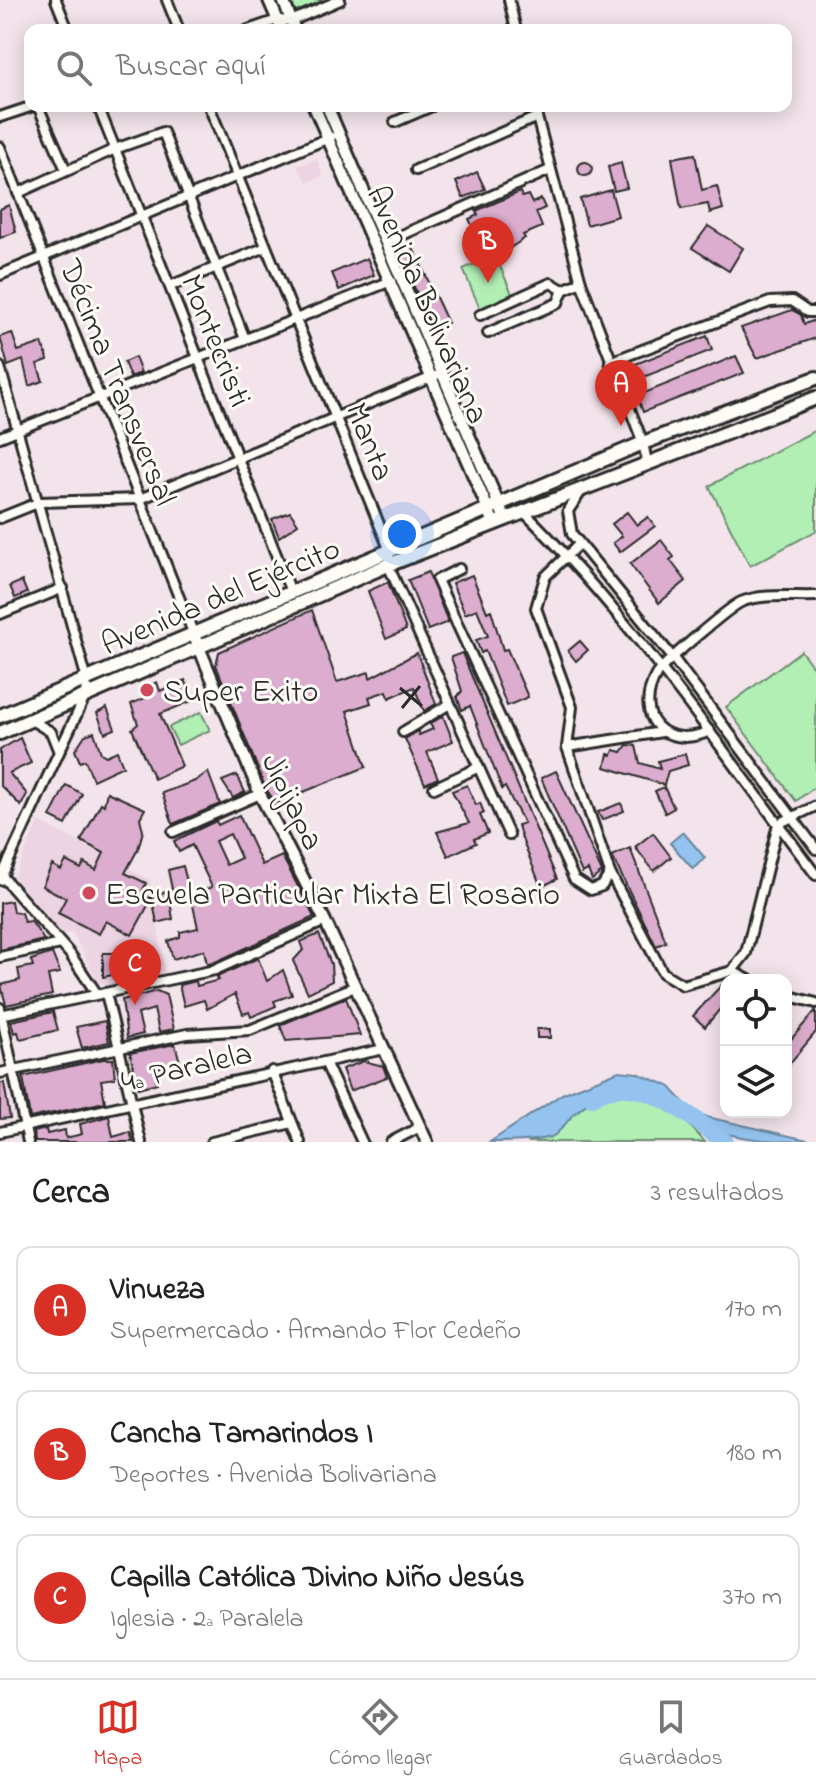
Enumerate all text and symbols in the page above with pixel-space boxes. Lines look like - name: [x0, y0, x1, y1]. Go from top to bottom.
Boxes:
- search box: [24, 24, 792, 112]
- icon: search: [52, 46, 96, 90]
- text: Buscar aquí: [116, 46, 266, 90]
- street label: Avenida Bolivariana: [359, 179, 499, 429]
- pin: B: [462, 217, 514, 283]
- street label: Décima Transversal: [45, 252, 187, 514]
- street label: Montecristi: [166, 268, 262, 415]
- pin: A: [595, 360, 647, 426]
- street label: Manta: [331, 396, 405, 488]
- your location: [382, 514, 422, 554]
- street label: Avenida del Ejército: [95, 527, 348, 670]
- place label: Super Exito: [163, 670, 318, 717]
- marker: Super Exito: [138, 681, 156, 699]
- street label: Jipijapa: [247, 746, 335, 859]
- place label: Escuela Particular Mixta El Rosario: [105, 873, 560, 920]
- marker: Escuela Particular Mixta El Rosario: [80, 884, 98, 902]
- pin: C: [109, 939, 161, 1005]
- map controls: [720, 974, 792, 1118]
- button: locate: [720, 974, 792, 1046]
- street label: 4ª Paralela: [117, 1032, 257, 1107]
- button: layers: [720, 1046, 792, 1118]
- text: Cerca: [32, 1169, 110, 1219]
- text: 3 resultados: [651, 1175, 784, 1213]
- text: Vinueza: [110, 1269, 205, 1313]
- text: A: [52, 1291, 68, 1329]
- text: 170 m: [725, 1291, 782, 1329]
- text: Supermercado · Armando Flor Cedeño: [110, 1313, 521, 1351]
- text: Cancha Tamarindos I: [110, 1413, 373, 1457]
- text: B: [51, 1435, 69, 1473]
- text: 180 m: [726, 1435, 782, 1473]
- text: Deportes · Avenida Bolivariana: [110, 1457, 437, 1495]
- text: Capilla Católica Divino Niño Jesús: [110, 1557, 525, 1601]
- text: C: [53, 1579, 67, 1617]
- text: 370 m: [723, 1579, 782, 1617]
- text: Iglesia · 2ª Paralela: [110, 1601, 304, 1639]
- tab: Mapa: [93, 1695, 142, 1775]
- tab: Cómo llegar: [329, 1695, 432, 1775]
- tab: Guardados: [619, 1695, 723, 1775]

